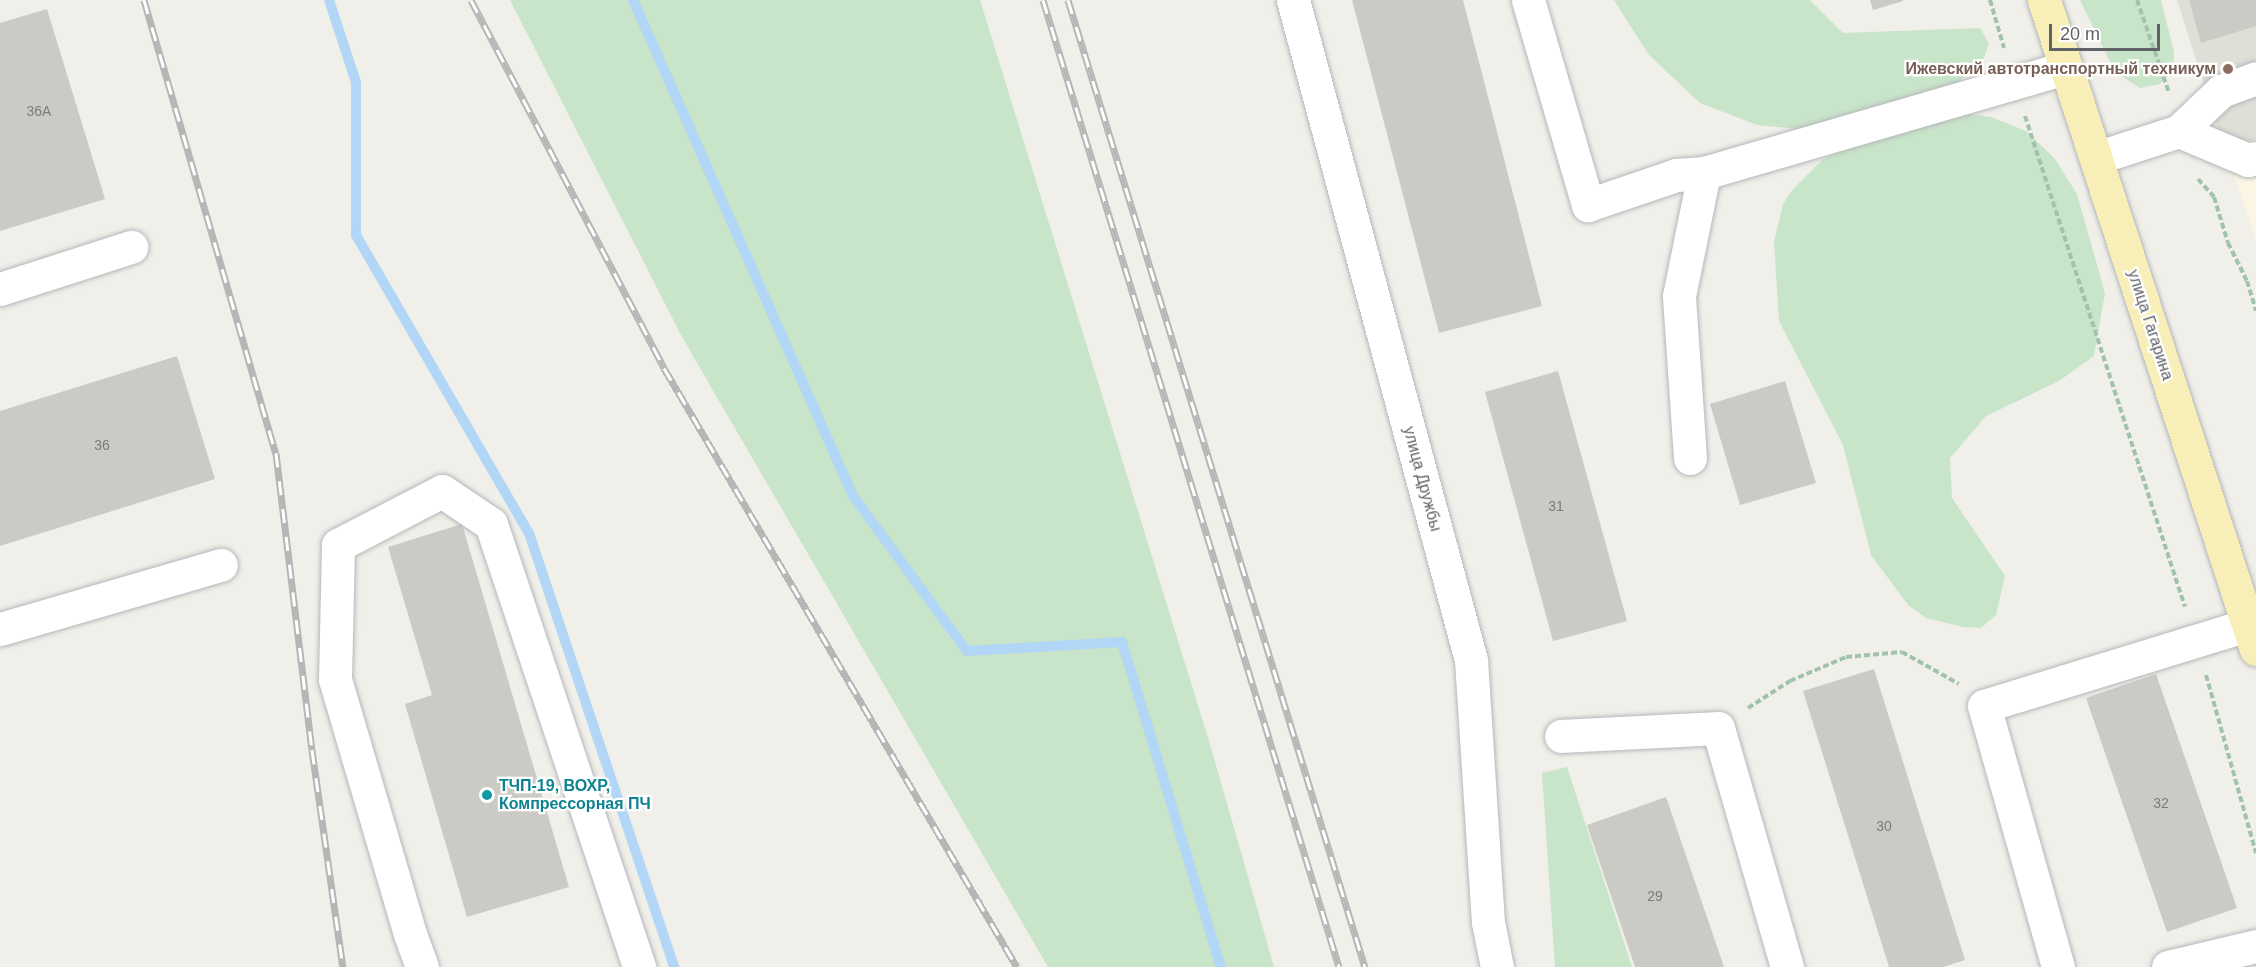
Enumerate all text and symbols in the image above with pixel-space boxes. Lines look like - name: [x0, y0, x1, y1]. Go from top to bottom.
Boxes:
- scale bar: [2052, 12, 2163, 50]
- text: 20 m: [2060, 24, 2100, 44]
- place label: Ижевский автотранспортный техникум: [1906, 59, 2216, 79]
- marker: Ижевский автотранспортный техникум: [2221, 62, 2235, 76]
- house number: 36А: [27, 103, 51, 119]
- street label: улица Гагарина: [2123, 267, 2177, 383]
- street label: улица Дружбы: [1399, 424, 1445, 534]
- house number: 36: [94, 437, 110, 453]
- house number: 31: [1548, 498, 1564, 514]
- place label: ТЧП-19, ВОХР, Компрессорная ПЧ: [499, 776, 651, 814]
- marker: ТЧП-19, ВОХР, Компрессорная ПЧ: [480, 788, 494, 802]
- house number: 32: [2153, 795, 2169, 811]
- house number: 30: [1876, 818, 1892, 834]
- house number: 29: [1647, 888, 1663, 904]

